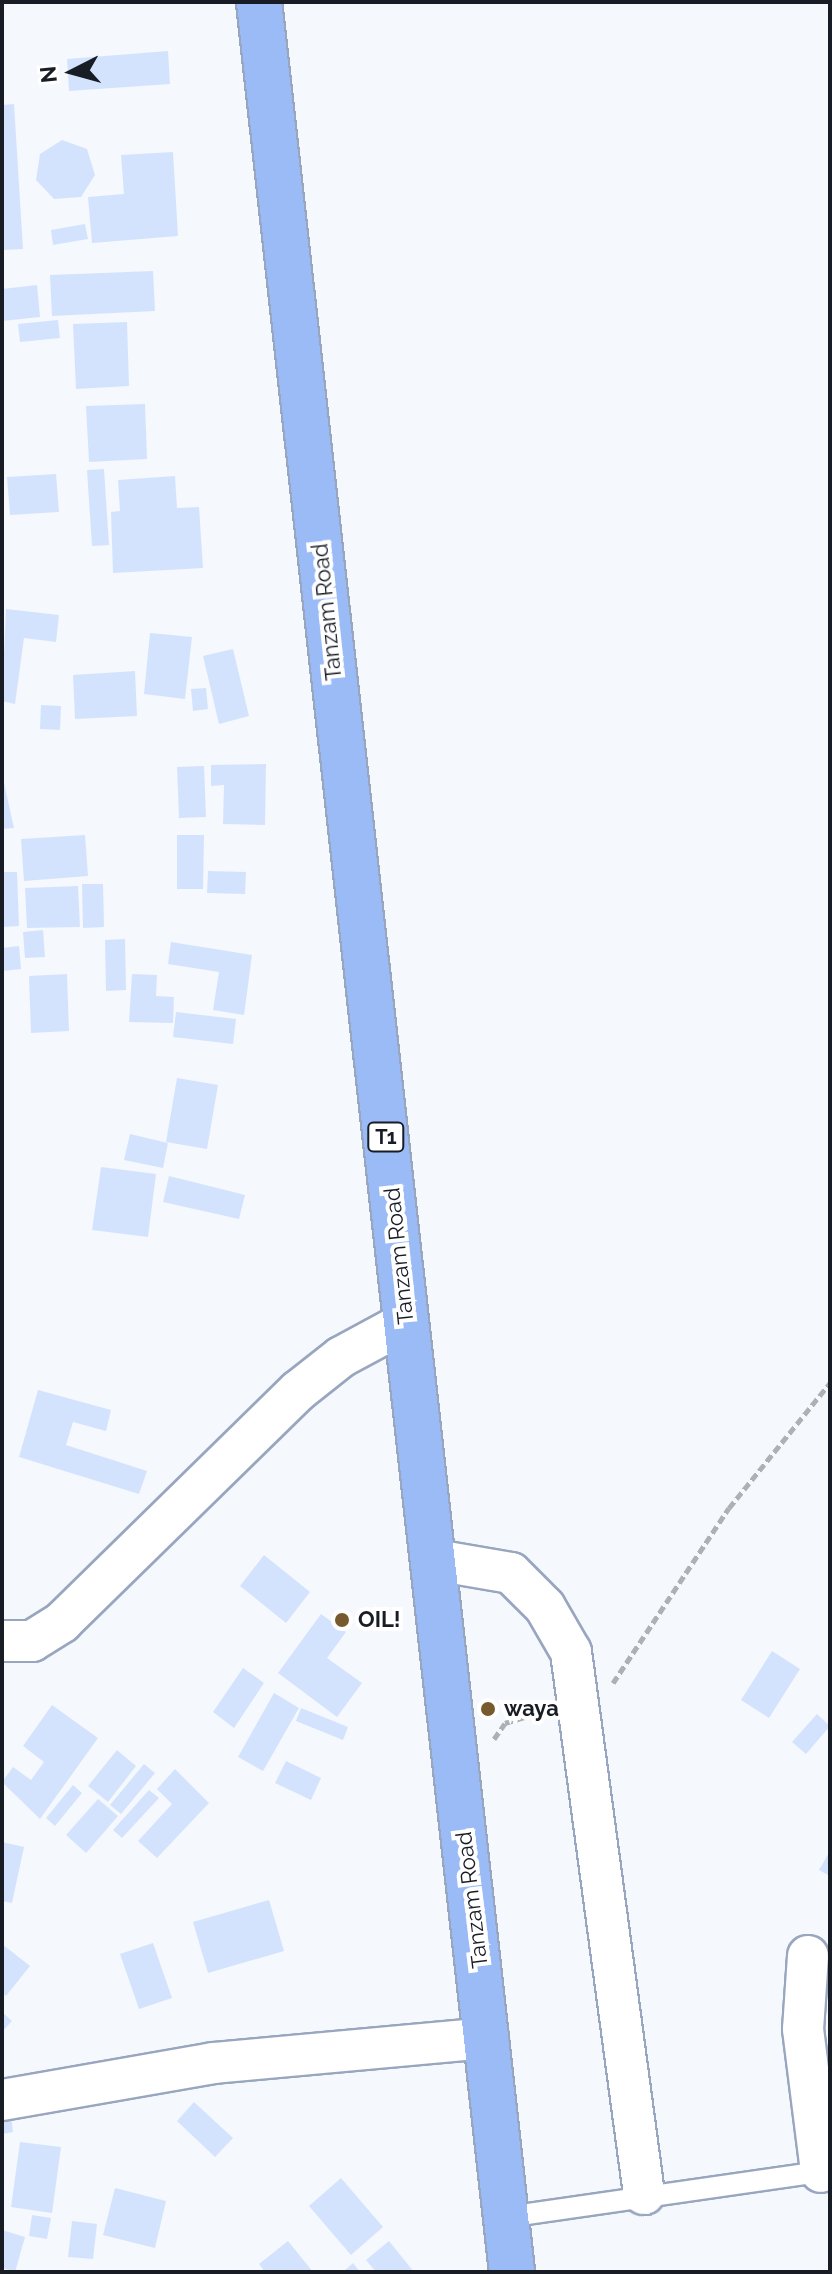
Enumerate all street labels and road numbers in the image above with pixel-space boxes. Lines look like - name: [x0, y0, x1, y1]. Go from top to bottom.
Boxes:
- street label: Tanzam Road: [307, 542, 347, 682]
- road number: T1: [366, 1121, 406, 1153]
- street label: Tanzam Road: [379, 1186, 419, 1326]
- street label: Tanzam Road: [451, 1830, 493, 1970]

